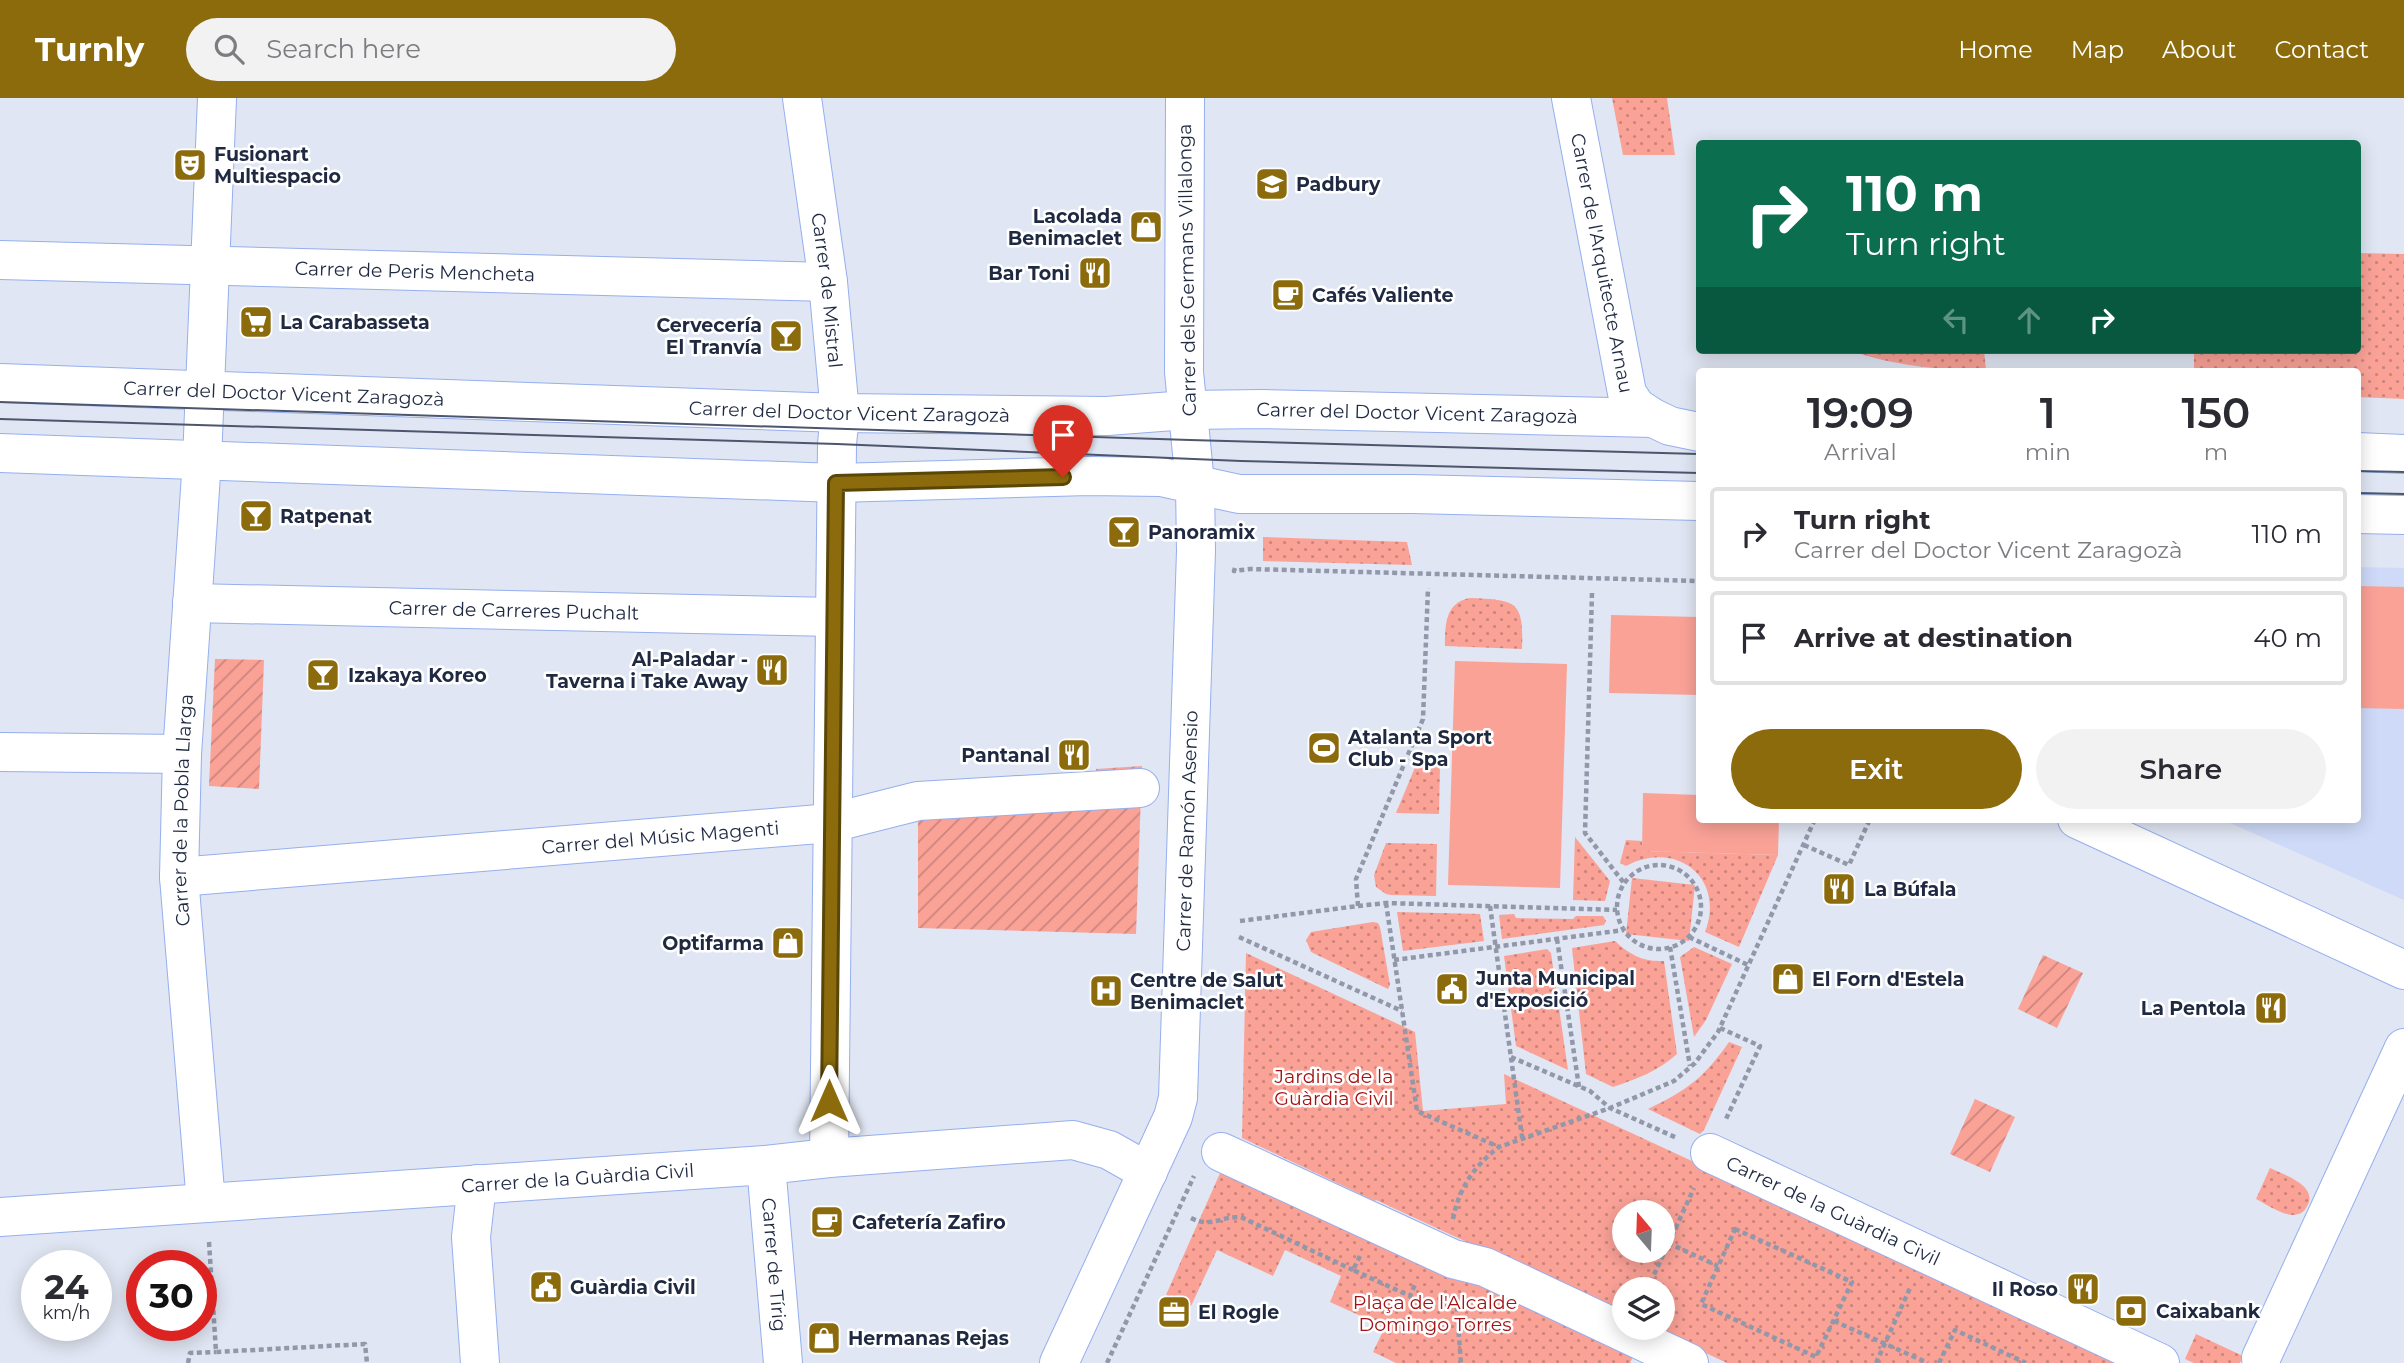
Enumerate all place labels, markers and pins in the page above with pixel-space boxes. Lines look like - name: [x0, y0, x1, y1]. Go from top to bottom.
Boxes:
- place label: Fusionart Multiespacio: [214, 143, 341, 188]
- theatre icon: Fusionart Multiespacio: [171, 146, 209, 184]
- school or university icon: Padbury: [1253, 165, 1291, 203]
- place label: Padbury: [1296, 173, 1381, 196]
- place label: Lacolada Benimaclet: [1008, 205, 1122, 250]
- shop icon: Lacolada Benimaclet: [1127, 208, 1165, 246]
- restaurant icon: Bar Toni: [1076, 254, 1114, 292]
- place label: Bar Toni: [988, 262, 1070, 285]
- cafe icon: Cafés Valiente: [1269, 276, 1307, 314]
- place label: Cafés Valiente: [1312, 284, 1453, 307]
- supermarket icon: La Carabasseta: [237, 303, 275, 341]
- place label: La Carabasseta: [280, 311, 430, 334]
- place label: Cervecería El Tranvía: [656, 314, 762, 359]
- bar icon: Cervecería El Tranvía: [767, 317, 805, 355]
- pin: [1033, 405, 1093, 477]
- bar icon: Ratpenat: [237, 497, 275, 535]
- place label: Ratpenat: [280, 505, 372, 528]
- bar icon: Panoramix: [1105, 513, 1143, 551]
- place label: Panoramix: [1148, 521, 1256, 544]
- place label: Al-Paladar - Taverna i Take Away: [546, 648, 749, 693]
- restaurant icon: Al-Paladar - Taverna i Take Away: [753, 651, 791, 689]
- bar icon: Izakaya Koreo: [304, 656, 342, 694]
- place label: Izakaya Koreo: [348, 664, 487, 687]
- place label: Atalanta Sport Club - Spa: [1347, 726, 1492, 771]
- sports icon: Atalanta Sport Club - Spa: [1305, 729, 1343, 767]
- restaurant icon: Pantanal: [1055, 736, 1093, 774]
- place label: Pantanal: [961, 744, 1050, 767]
- restaurant icon: La Búfala: [1820, 870, 1858, 908]
- place label: La Búfala: [1864, 878, 1957, 901]
- shop icon: Optifarma: [769, 924, 807, 962]
- place label: Optifarma: [662, 932, 764, 955]
- shop icon: El Forn d'Estela: [1769, 960, 1807, 998]
- place label: Junta Municipal d'Exposició: [1475, 967, 1635, 1012]
- place label: El Forn d'Estela: [1812, 968, 1964, 991]
- place label: Centre de Salut Benimaclet: [1130, 969, 1284, 1014]
- public building icon: Junta Municipal d'Exposició: [1433, 970, 1471, 1008]
- hospital icon: Centre de Salut Benimaclet: [1087, 972, 1125, 1010]
- restaurant icon: La Pentola: [2252, 989, 2290, 1027]
- place label: La Pentola: [2141, 997, 2246, 1020]
- cafe icon: Cafetería Zafiro: [808, 1203, 846, 1241]
- place label: Cafetería Zafiro: [852, 1211, 1006, 1234]
- public building icon: Guàrdia Civil: [527, 1268, 565, 1306]
- restaurant icon: Il Roso: [2064, 1270, 2102, 1308]
- place label: Guàrdia Civil: [570, 1276, 696, 1299]
- place label: Il Roso: [1992, 1278, 2058, 1301]
- bank icon: Caixabank: [2112, 1292, 2150, 1330]
- office icon: El Rogle: [1155, 1293, 1193, 1331]
- place label: Caixabank: [2156, 1300, 2261, 1323]
- place label: El Rogle: [1198, 1301, 1279, 1324]
- shop icon: Hermanas Rejas: [805, 1319, 843, 1357]
- place label: Hermanas Rejas: [848, 1327, 1009, 1350]

